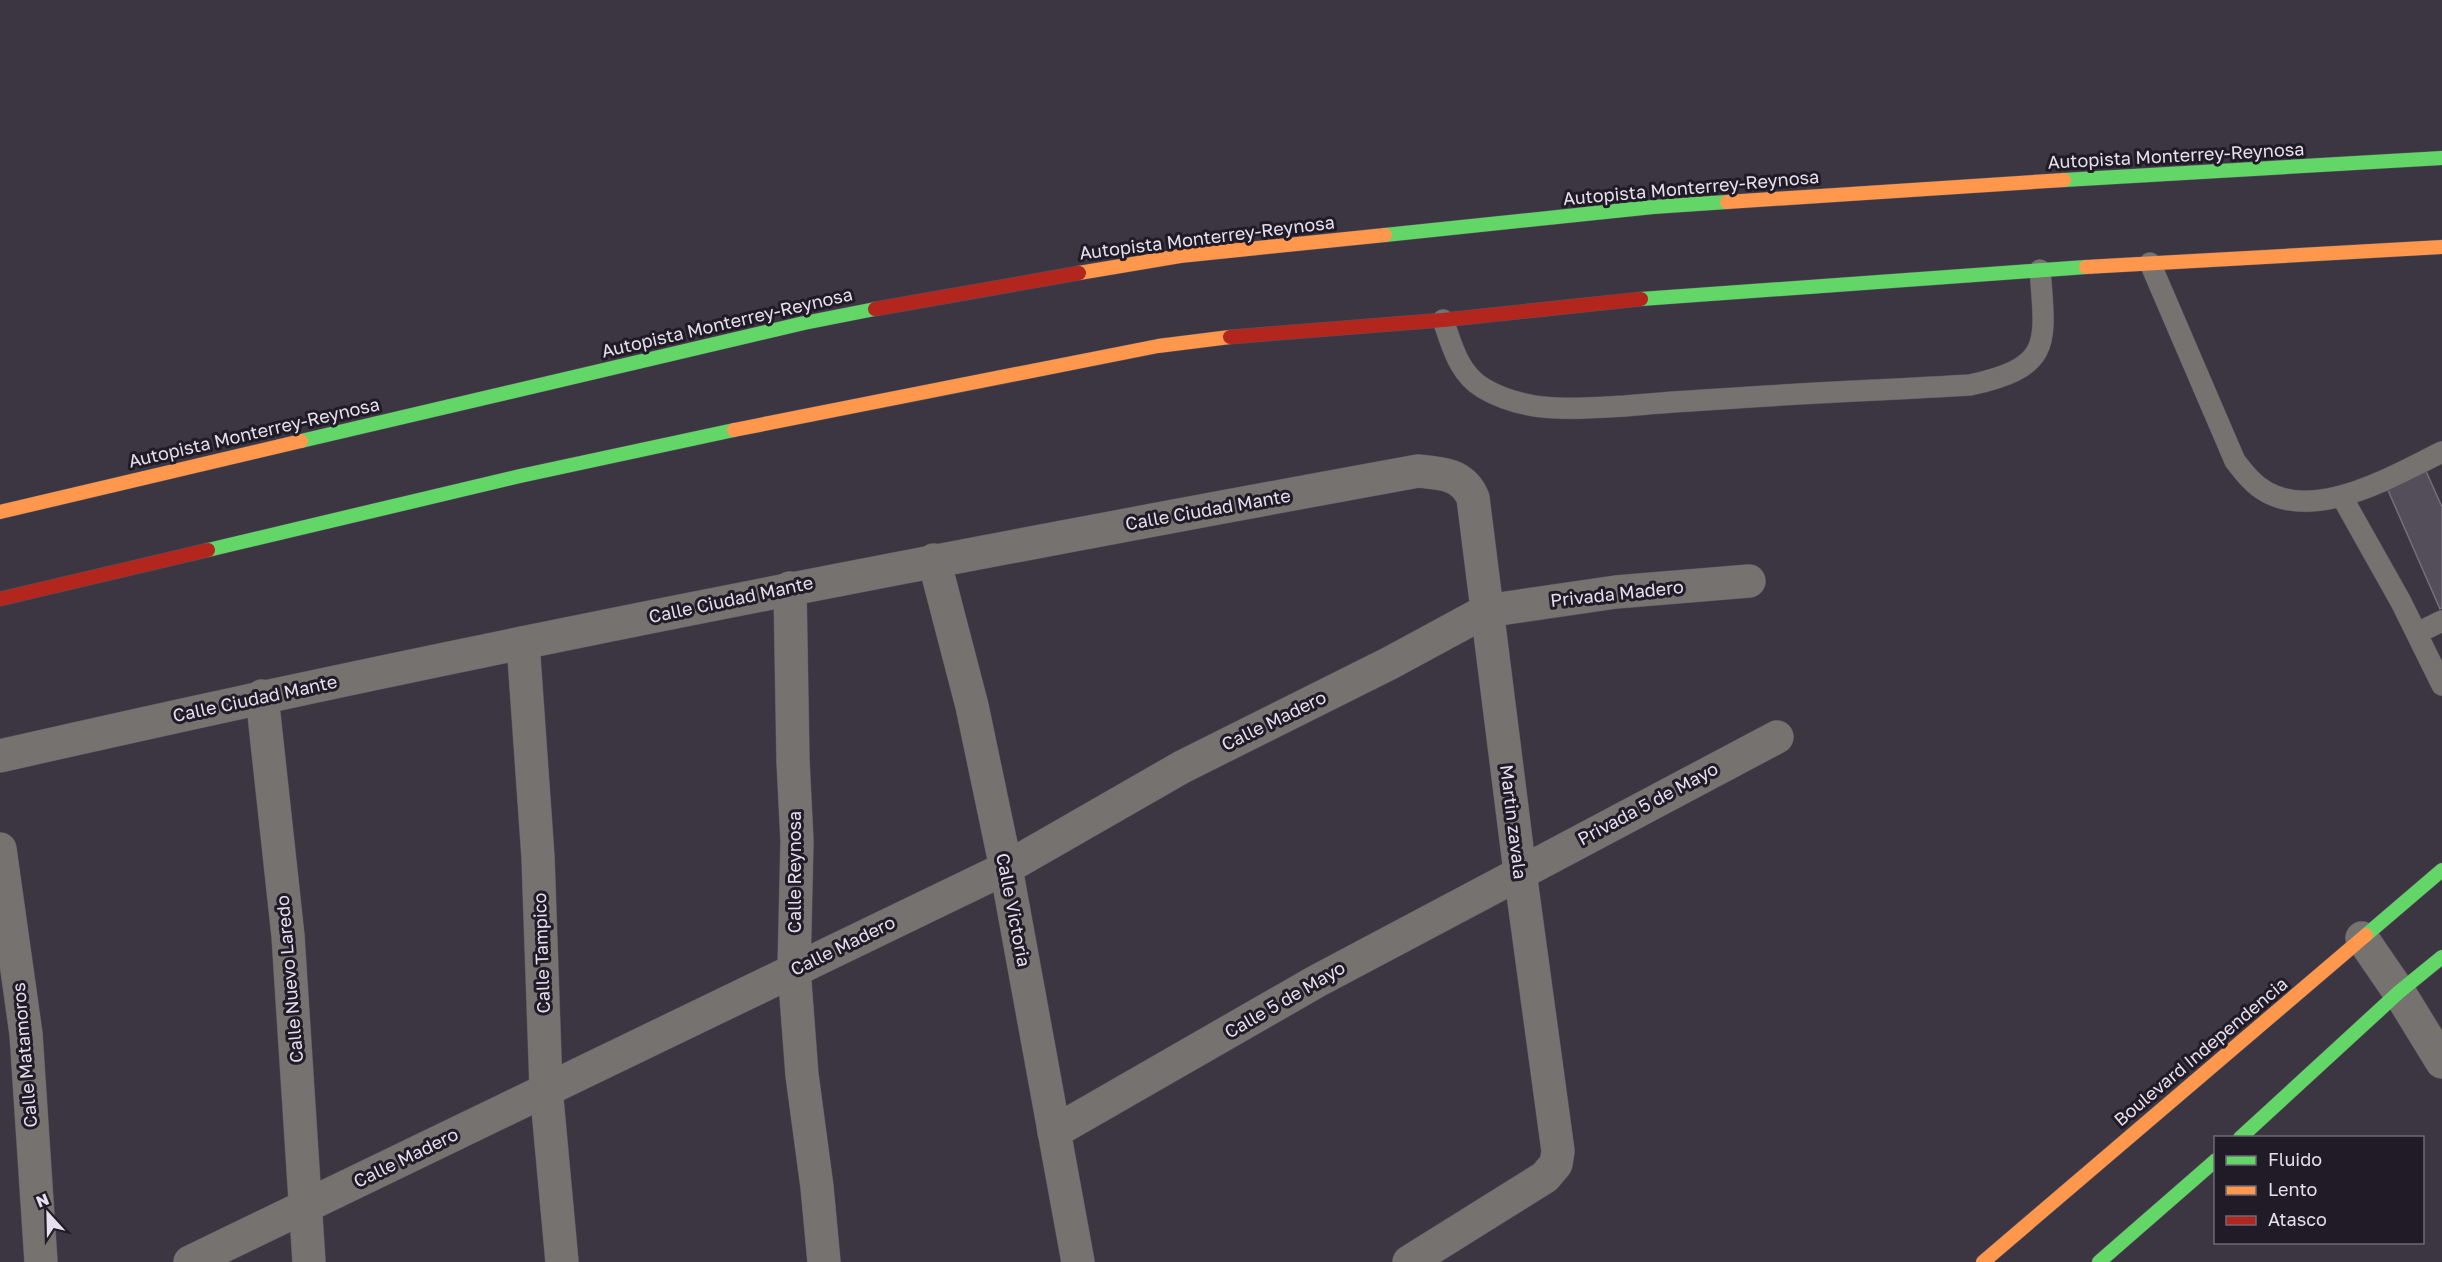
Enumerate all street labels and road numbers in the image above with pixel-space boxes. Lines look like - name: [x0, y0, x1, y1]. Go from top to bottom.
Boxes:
- street label: Autopista Monterrey-Reynosa: [2047, 137, 2305, 173]
- street label: Autopista Monterrey-Reynosa: [1562, 165, 1820, 209]
- street label: Autopista Monterrey-Reynosa: [1078, 210, 1336, 264]
- street label: Autopista Monterrey-Reynosa: [599, 282, 854, 362]
- street label: Autopista Monterrey-Reynosa: [126, 392, 381, 472]
- street label: Calle Ciudad Mante: [1123, 484, 1292, 534]
- street label: Calle Ciudad Mante: [647, 571, 815, 627]
- street label: Privada Madero: [1549, 575, 1685, 611]
- street label: Calle Ciudad Mante: [171, 670, 339, 726]
- street label: Calle Madero: [1218, 685, 1329, 755]
- street label: Privada 5 de Mayo: [1574, 757, 1721, 849]
- street label: Martin zavala: [1496, 763, 1532, 880]
- street label: Calle Reynosa: [783, 811, 805, 933]
- street label: Calle Victoria: [992, 851, 1036, 969]
- street label: Calle Tampico: [528, 892, 554, 1014]
- street label: Calle Nuevo Laredo: [271, 894, 307, 1064]
- street label: Calle Madero: [787, 910, 898, 980]
- street label: Calle 5 de Mayo: [1220, 956, 1349, 1043]
- street label: Boulevard Independencia: [2109, 972, 2292, 1130]
- street label: Calle Matamoros: [7, 982, 41, 1128]
- street label: Calle Madero: [350, 1122, 461, 1192]

